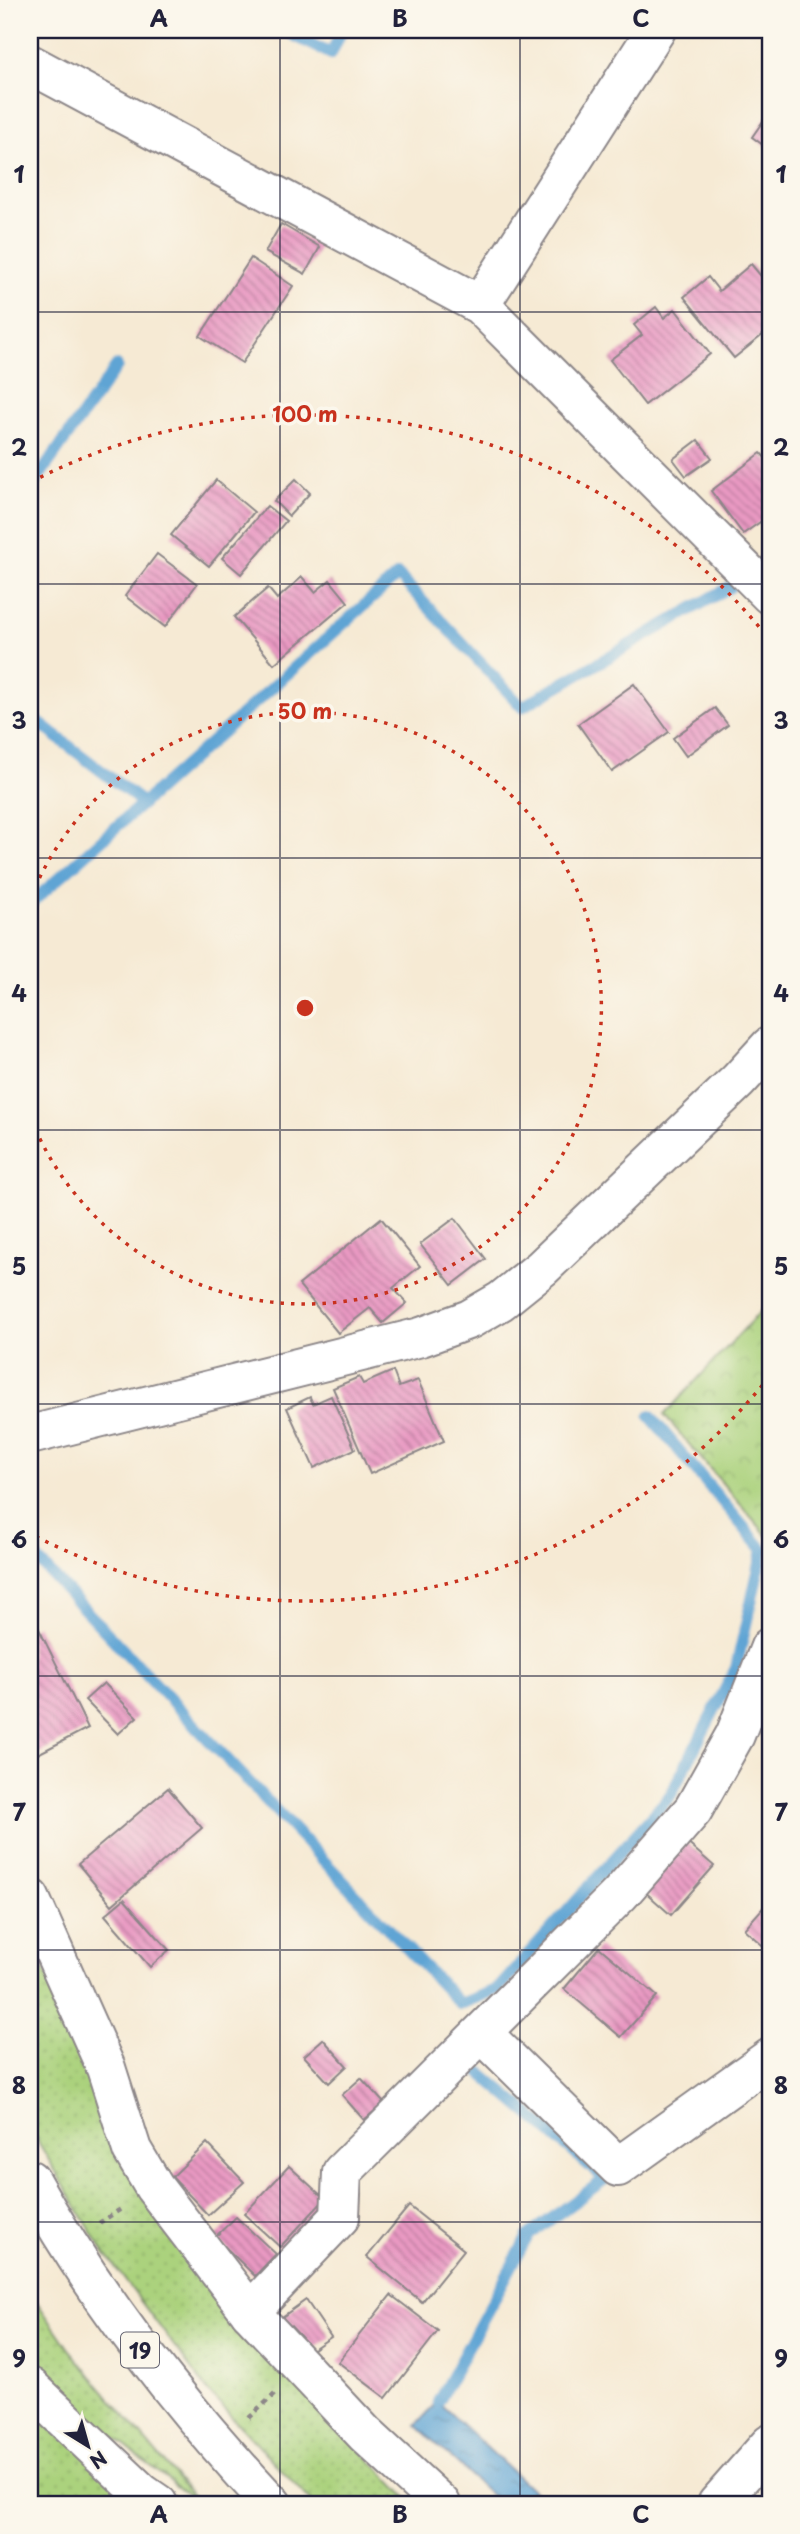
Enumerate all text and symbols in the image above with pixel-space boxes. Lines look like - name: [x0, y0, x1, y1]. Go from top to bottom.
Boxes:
- text: A: [150, 0, 168, 35]
- text: B: [392, 0, 408, 35]
- text: C: [632, 0, 650, 35]
- text: 1: [14, 156, 25, 191]
- text: 1: [776, 156, 787, 191]
- text: 100 m: [272, 397, 338, 429]
- text: 2: [11, 429, 27, 464]
- text: 2: [773, 429, 789, 464]
- text: 50 m: [278, 694, 332, 726]
- text: 3: [11, 702, 27, 737]
- text: 3: [773, 702, 789, 737]
- text: 4: [11, 975, 27, 1010]
- text: 4: [773, 975, 789, 1010]
- centre of rings: [293, 996, 317, 1020]
- text: 5: [12, 1248, 26, 1283]
- text: 5: [774, 1248, 788, 1283]
- text: 6: [11, 1521, 27, 1556]
- text: 6: [773, 1521, 789, 1556]
- text: 7: [12, 1794, 26, 1829]
- text: 7: [774, 1794, 788, 1829]
- text: 8: [12, 2067, 26, 2102]
- text: 8: [774, 2067, 788, 2102]
- road number: 19: [121, 2332, 159, 2368]
- text: 9: [12, 2340, 26, 2375]
- text: 9: [774, 2340, 788, 2375]
- north arrow: [52, 2412, 122, 2482]
- text: N: [84, 2445, 113, 2476]
- text: A: [150, 2496, 168, 2531]
- text: B: [392, 2496, 408, 2531]
- text: C: [632, 2496, 650, 2531]

